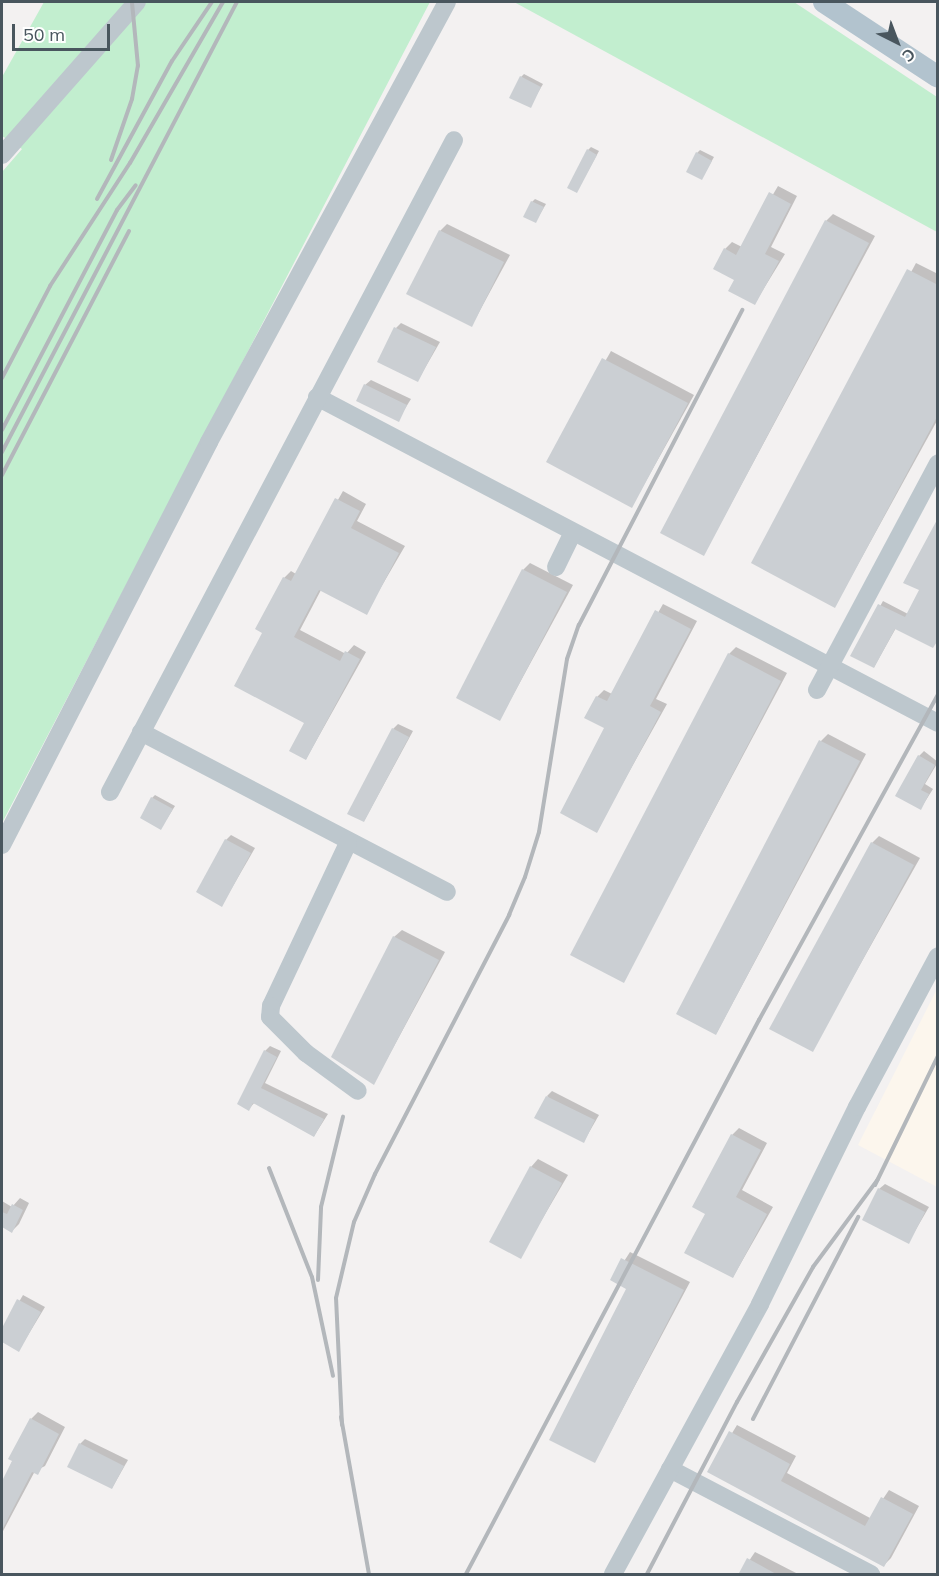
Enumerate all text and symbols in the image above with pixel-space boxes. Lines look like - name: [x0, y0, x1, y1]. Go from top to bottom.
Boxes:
- scale bar: [15, 12, 112, 50]
- north arrow: [867, 12, 927, 72]
- text: 50 m: [23, 23, 65, 46]
- text: С: [898, 44, 920, 66]

